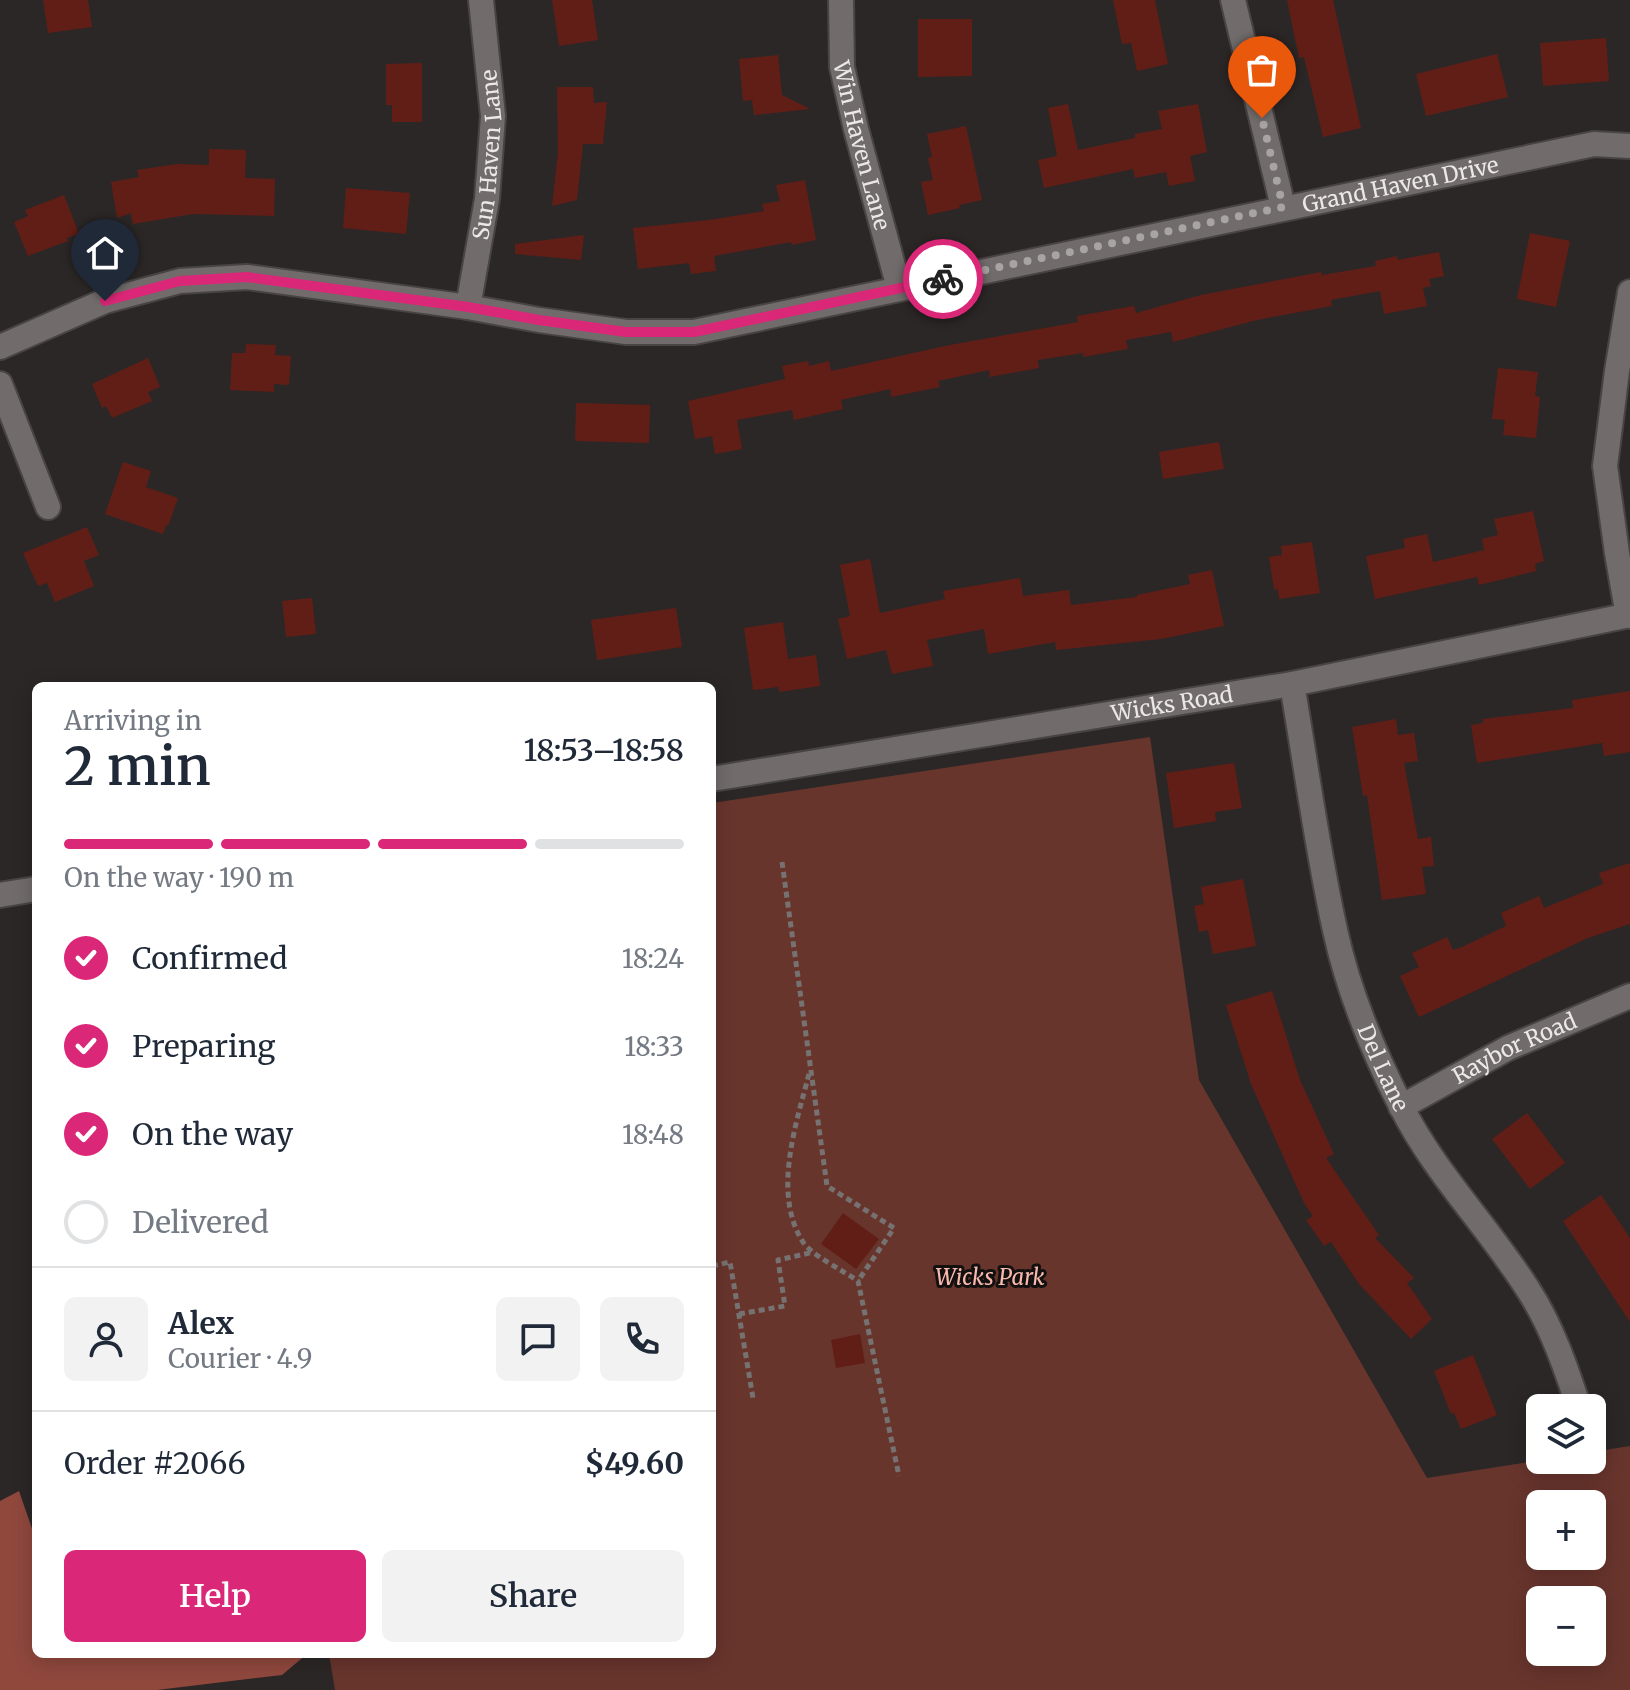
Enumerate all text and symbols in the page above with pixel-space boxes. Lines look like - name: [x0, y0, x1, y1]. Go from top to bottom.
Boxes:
- pin: [1228, 36, 1296, 118]
- icon: bag: [1240, 48, 1284, 92]
- street label: Win Haven Lane: [827, 57, 897, 233]
- street label: Sun Haven Lane: [466, 68, 507, 242]
- street label: Grand Haven Drive: [1300, 150, 1501, 219]
- pin: [71, 219, 139, 301]
- icon: home: [83, 231, 127, 275]
- courier: [903, 239, 983, 319]
- icon: bike: [921, 257, 965, 301]
- street label: Wicks Road: [1108, 680, 1235, 728]
- text: Arriving in: [64, 704, 202, 737]
- text: 18:53–18:58: [524, 731, 684, 769]
- text: 2 min: [64, 734, 211, 799]
- text: On the way · 190 m: [64, 861, 294, 894]
- icon: check: [64, 936, 108, 980]
- text: Confirmed: [132, 939, 287, 977]
- text: 18:24: [622, 942, 684, 975]
- street label: Raybor Road: [1447, 1006, 1581, 1090]
- street label: Del Lane: [1351, 1020, 1415, 1116]
- icon: check: [64, 1024, 108, 1068]
- text: Preparing: [132, 1027, 275, 1065]
- text: 18:33: [624, 1030, 684, 1063]
- icon: check: [64, 1112, 108, 1156]
- text: On the way: [132, 1115, 293, 1153]
- text: 18:48: [622, 1118, 684, 1151]
- text: Delivered: [132, 1203, 269, 1241]
- park label: Wicks Park: [935, 1263, 1045, 1291]
- button: person: [64, 1297, 148, 1381]
- button: chat: [496, 1297, 580, 1381]
- button: phone: [600, 1297, 684, 1381]
- text: Alex: [168, 1304, 234, 1342]
- text: Courier · 4.9: [168, 1342, 312, 1375]
- map controls: [1526, 1394, 1606, 1666]
- button: layers: [1526, 1394, 1606, 1474]
- text: Order #2066: [64, 1444, 246, 1482]
- text: $49.60: [584, 1444, 684, 1482]
- button: +: [1526, 1490, 1606, 1570]
- button: Help: [64, 1550, 366, 1642]
- button: Share: [382, 1550, 684, 1642]
- button: −: [1526, 1586, 1606, 1666]

